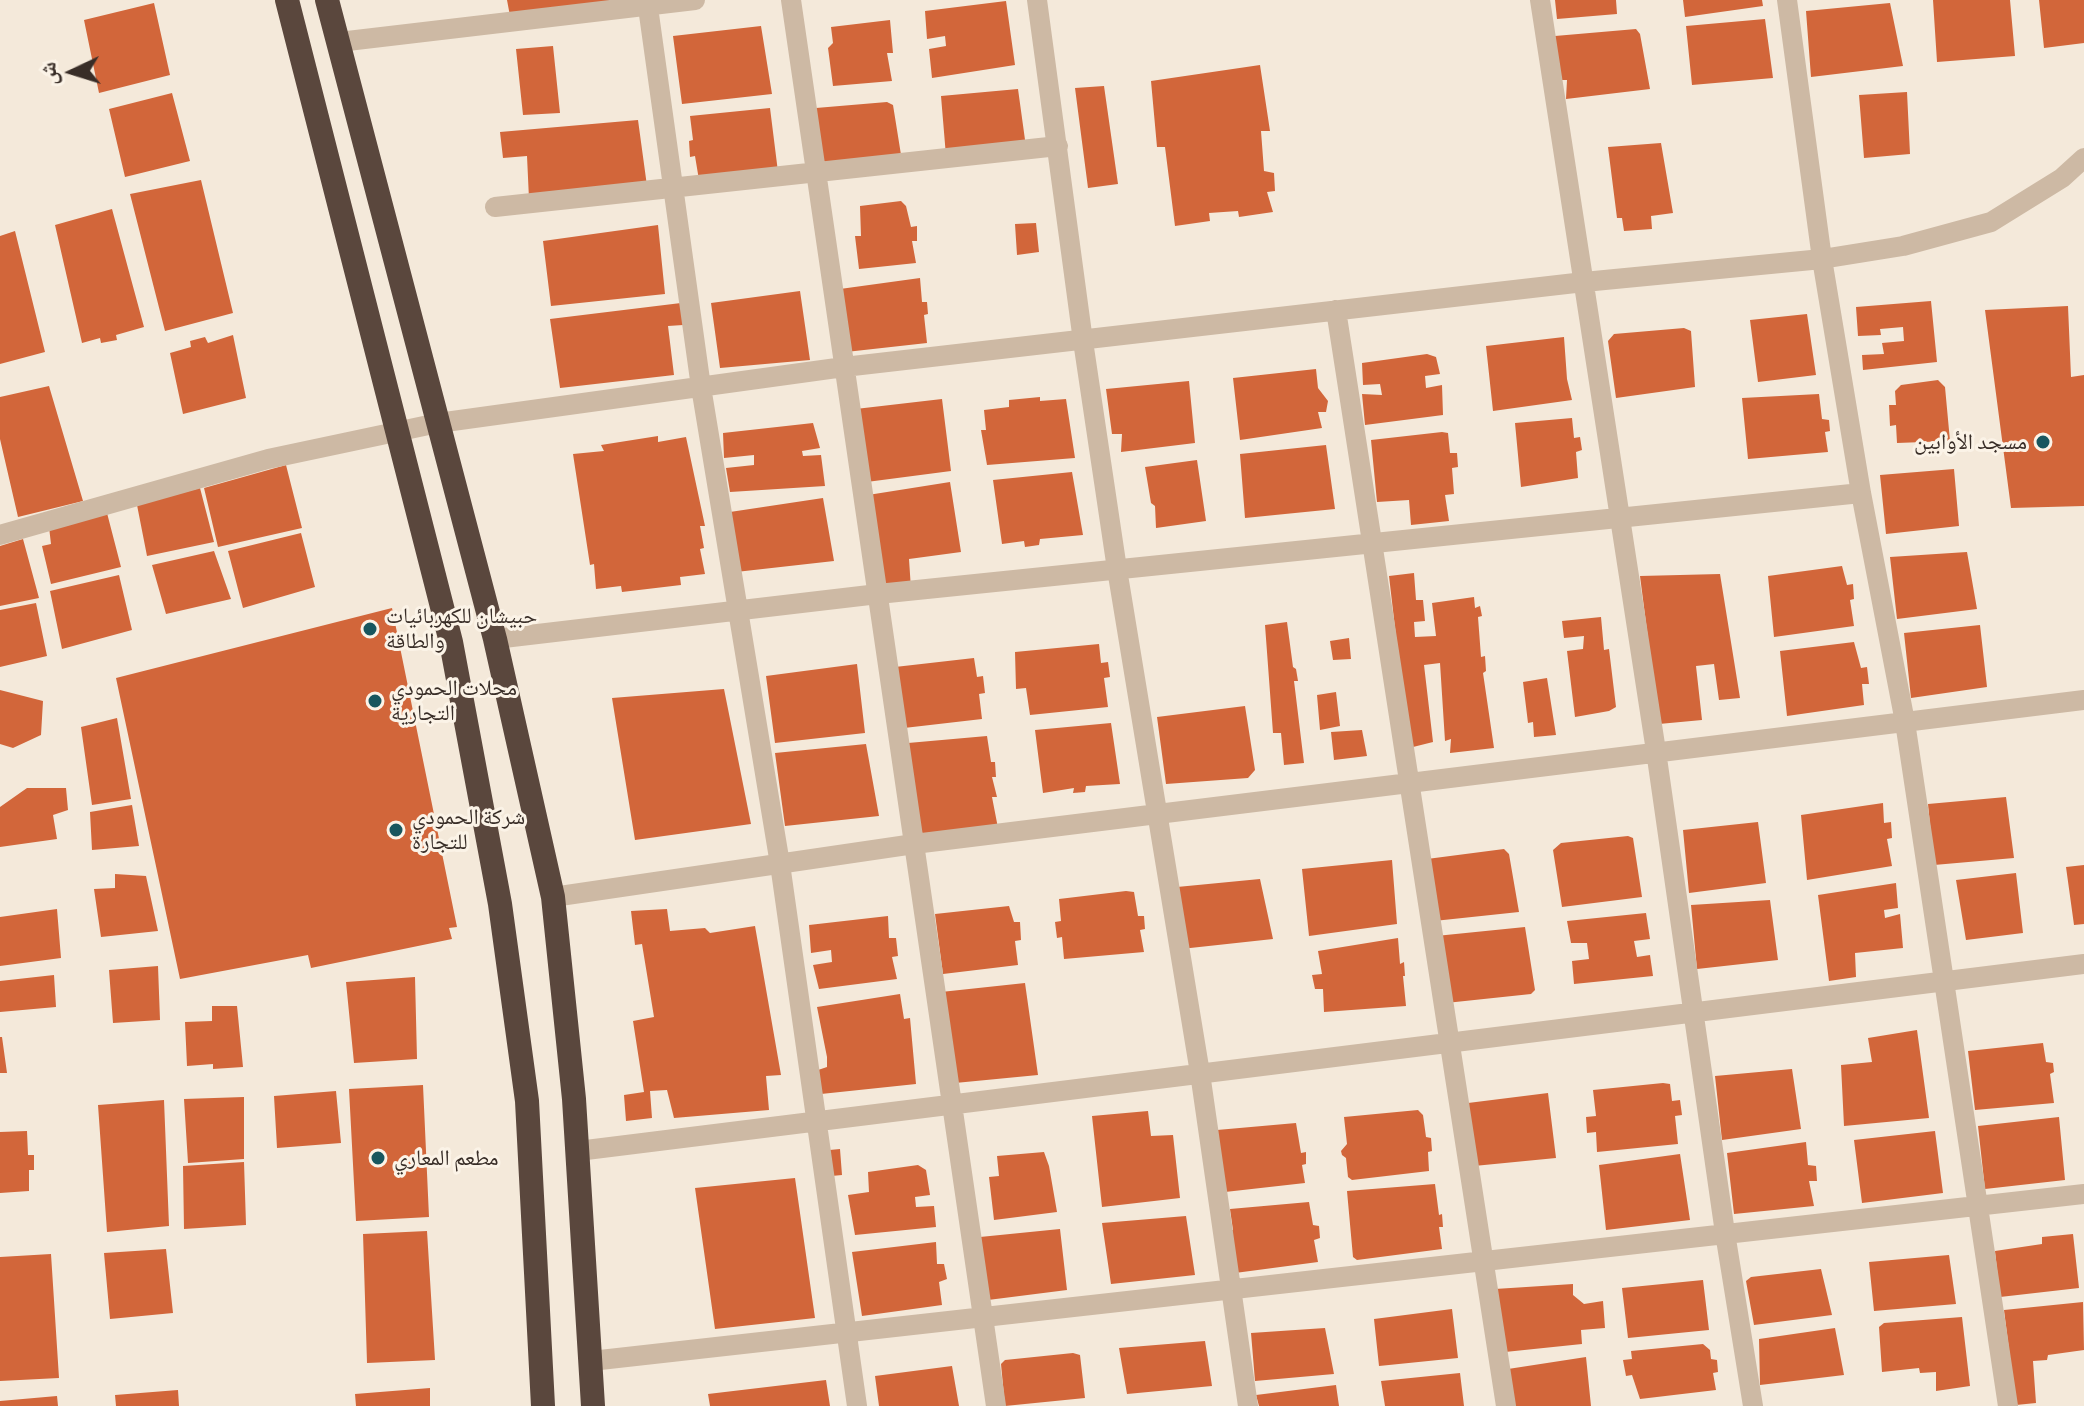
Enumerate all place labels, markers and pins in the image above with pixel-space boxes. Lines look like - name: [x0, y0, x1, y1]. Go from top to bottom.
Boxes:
- place label: مسجد الأوابين: [1914, 429, 2027, 455]
- marker: مسجد الأوابين: [2034, 433, 2052, 451]
- place label: حبيشان للكهربائيات والطاقة: [386, 603, 537, 654]
- marker: حبيشان للكهربائيات والطاقة: [361, 620, 379, 638]
- place label: محلات الحمودي التجارية: [391, 675, 517, 726]
- marker: محلات الحمودي التجارية: [366, 692, 384, 710]
- place label: شركة الحمودي للتجارة: [412, 804, 525, 856]
- marker: شركة الحمودي للتجارة: [387, 821, 405, 839]
- place label: مطعم المعاري: [394, 1145, 499, 1171]
- marker: مطعم المعاري: [369, 1149, 387, 1167]

